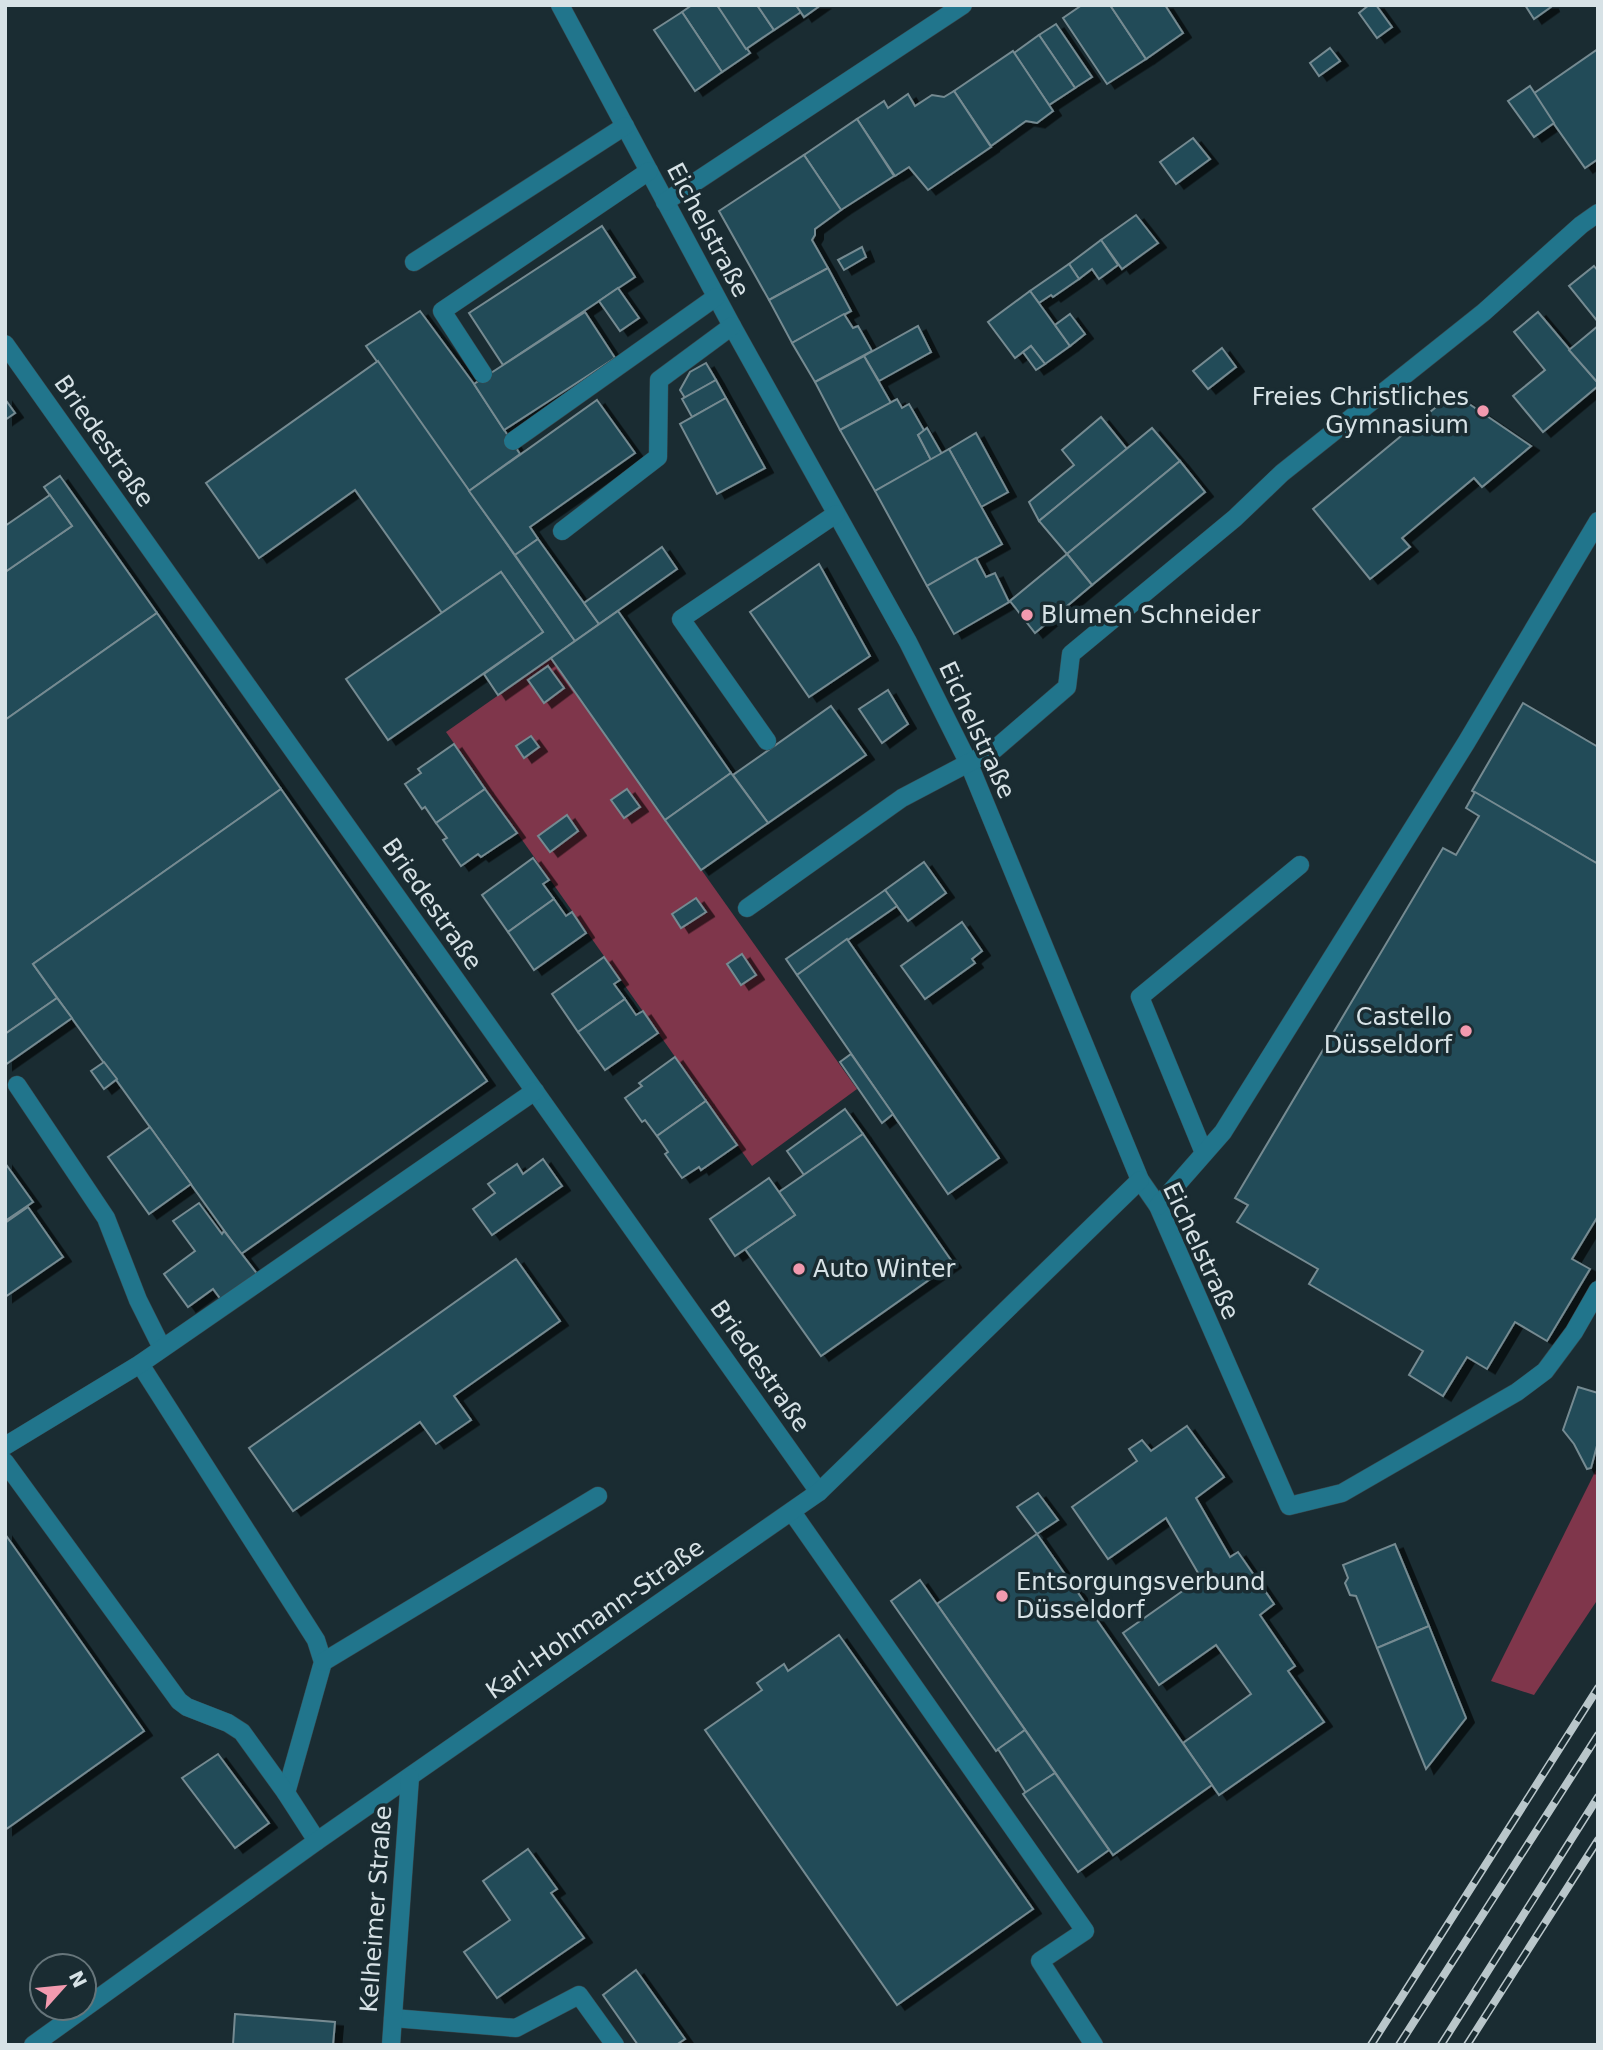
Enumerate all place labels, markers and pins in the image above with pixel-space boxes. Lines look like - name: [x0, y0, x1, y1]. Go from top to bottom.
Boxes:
- place label: Freies Christliches Gymnasium: [1252, 383, 1469, 439]
- marker: Freies Christliches Gymnasium: [1475, 403, 1491, 419]
- place label: Blumen Schneider: [1041, 601, 1261, 629]
- marker: Blumen Schneider: [1019, 607, 1035, 623]
- place label: Castello Düsseldorf: [1324, 1003, 1453, 1059]
- marker: Castello Düsseldorf: [1458, 1023, 1474, 1039]
- place label: Auto Winter: [813, 1255, 956, 1283]
- marker: Auto Winter: [791, 1261, 807, 1277]
- place label: Entsorgungsverbund Düsseldorf: [1016, 1568, 1266, 1624]
- marker: Entsorgungsverbund Düsseldorf: [994, 1588, 1010, 1604]

